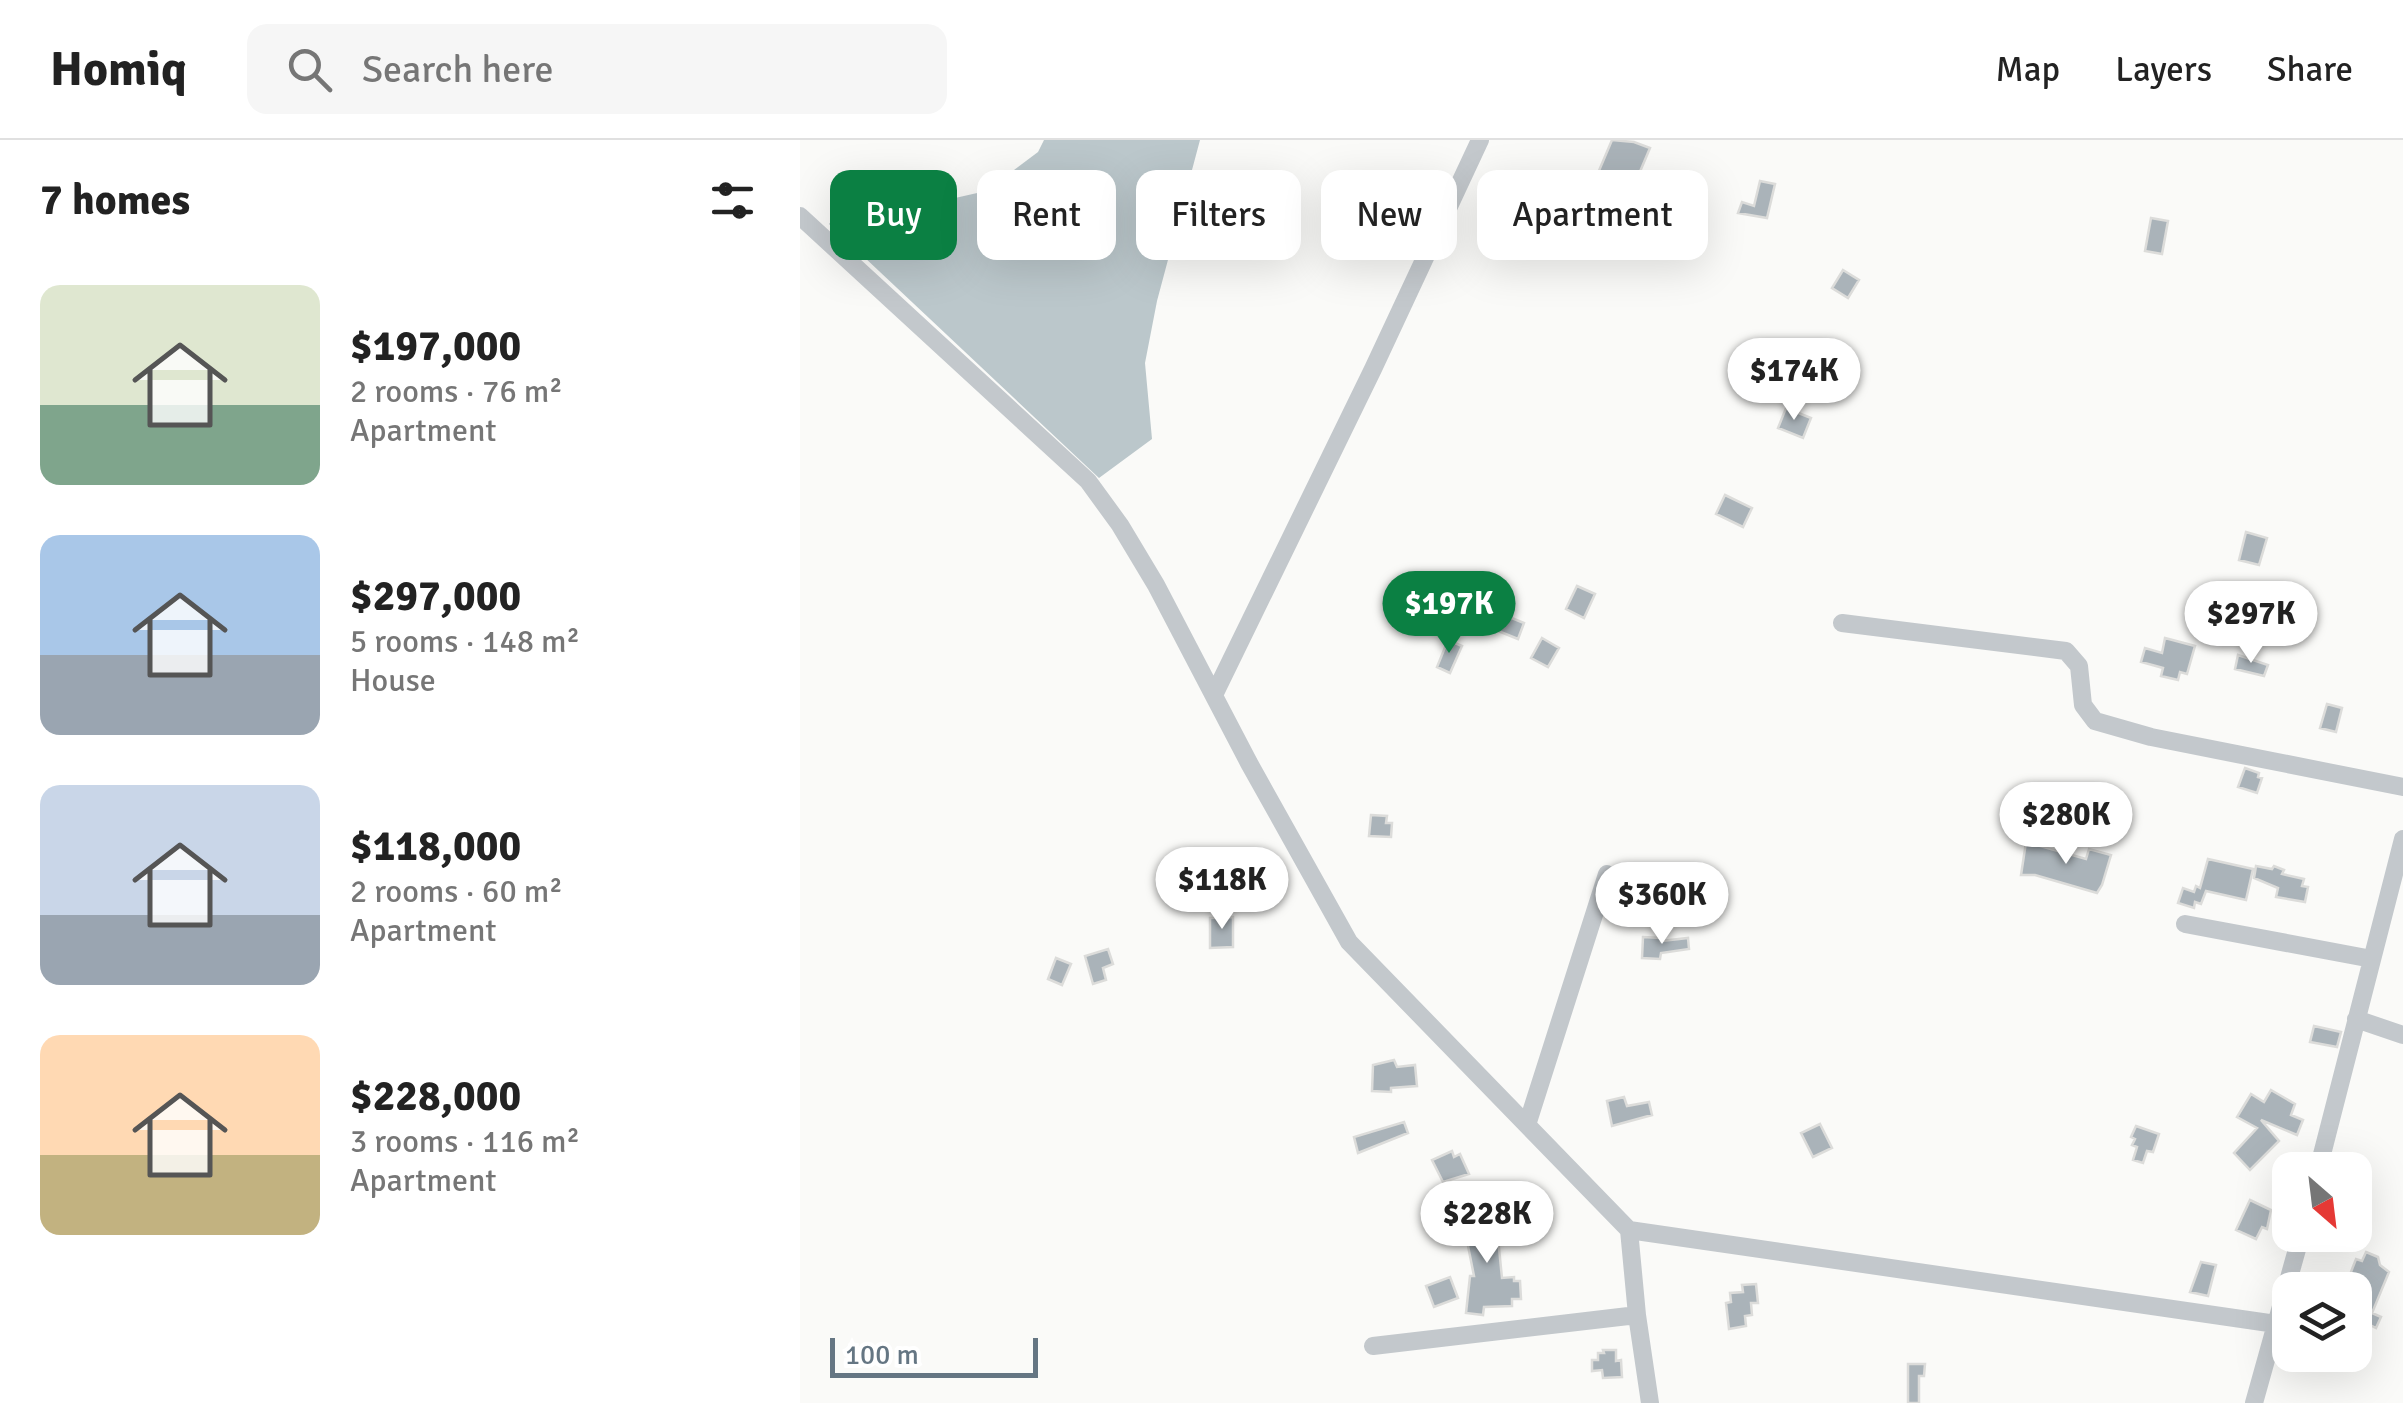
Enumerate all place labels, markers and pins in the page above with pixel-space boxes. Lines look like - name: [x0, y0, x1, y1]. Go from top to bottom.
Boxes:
- pin: $174K: [1724, 338, 1864, 423]
- pin: $197K: [1379, 571, 1519, 656]
- pin: $297K: [2181, 581, 2321, 666]
- pin: $280K: [1996, 782, 2136, 867]
- pin: $118K: [1152, 847, 1292, 932]
- pin: $360K: [1592, 862, 1732, 947]
- pin: $228K: [1417, 1181, 1557, 1266]

